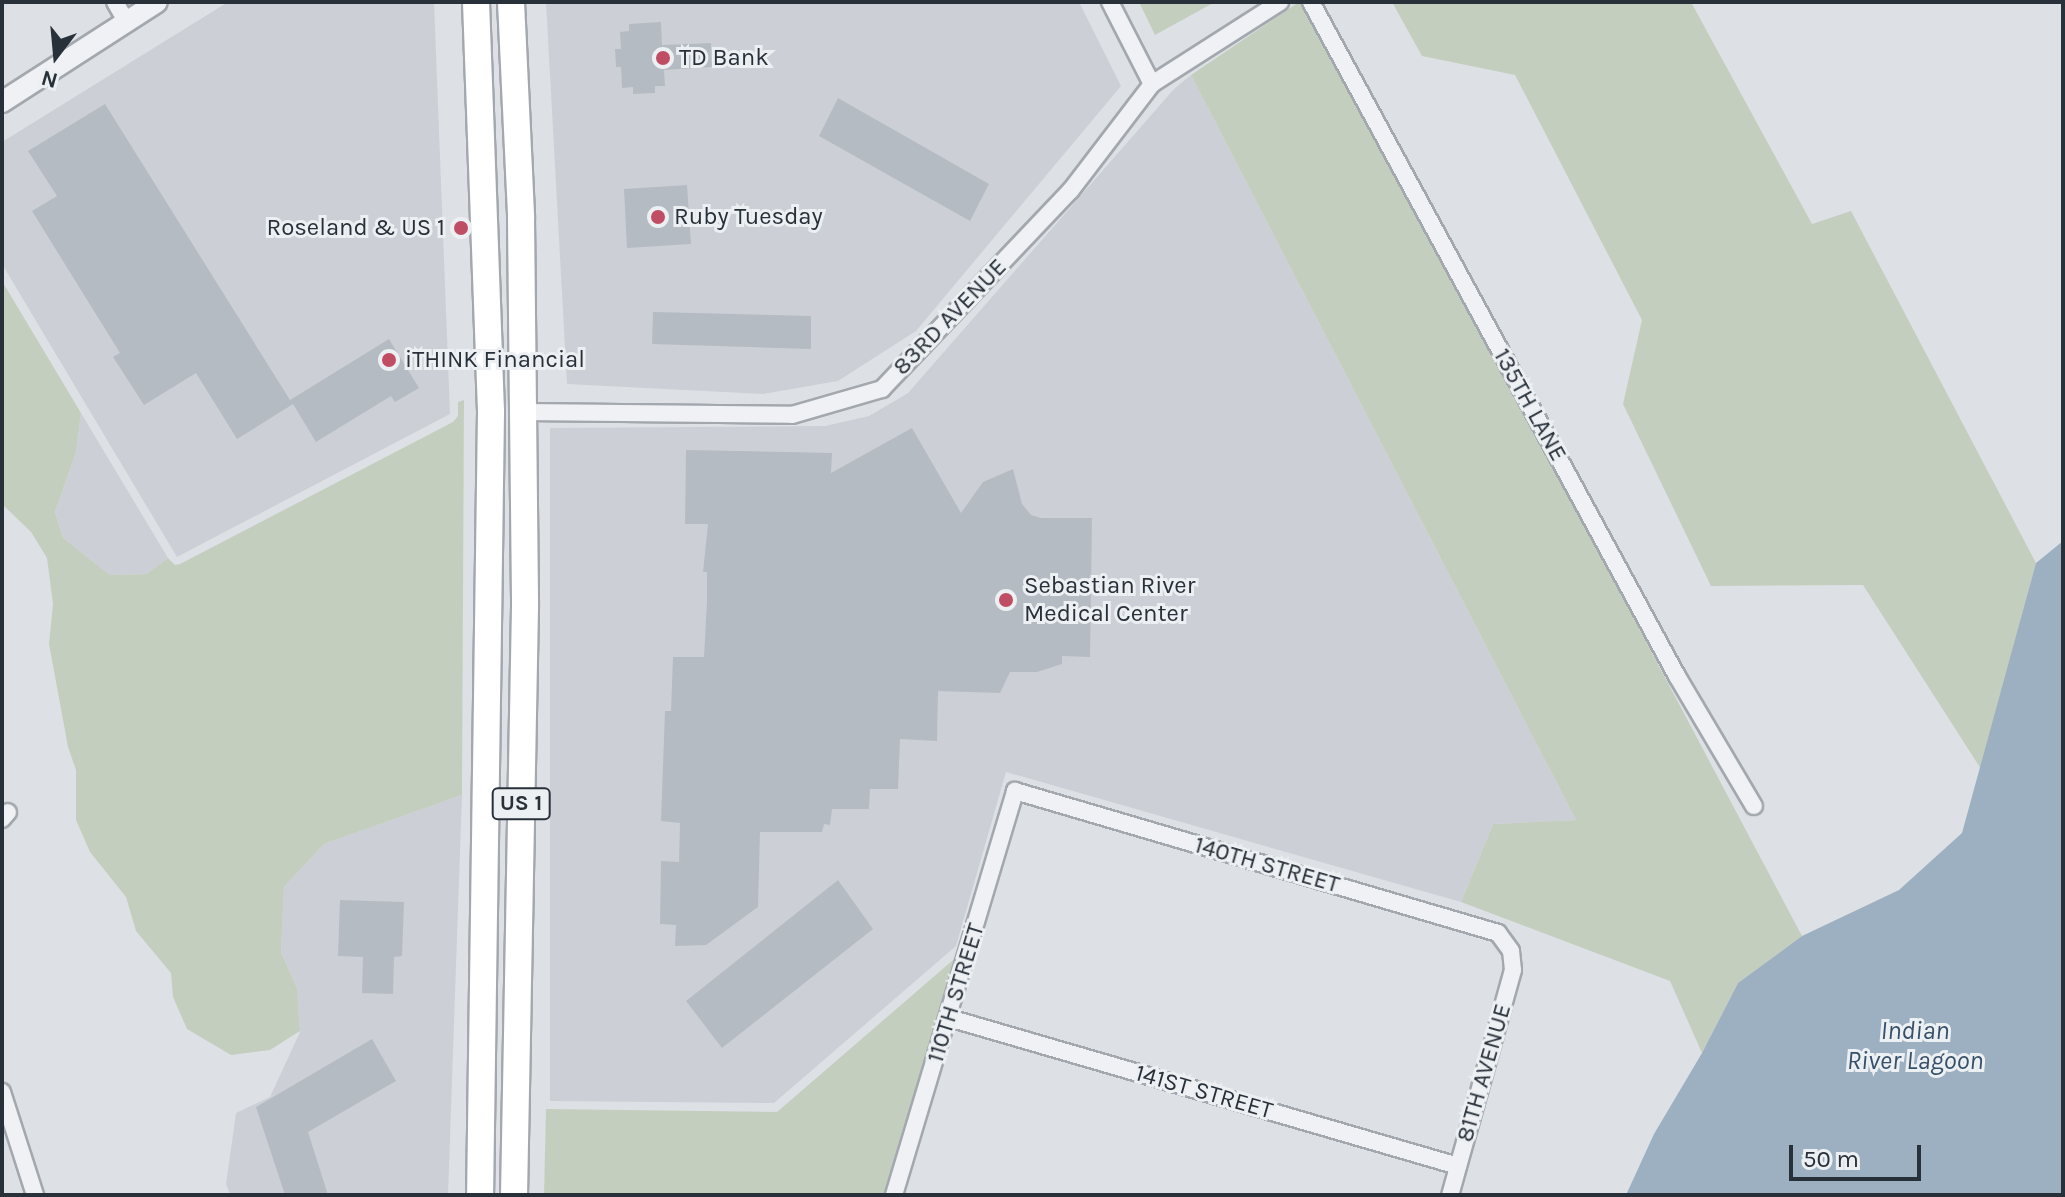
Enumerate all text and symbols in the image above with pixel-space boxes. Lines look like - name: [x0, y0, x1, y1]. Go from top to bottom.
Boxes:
- north arrow: [16, 16, 96, 96]
- place label: TD Bank: [679, 44, 769, 72]
- marker: TD Bank: [654, 49, 672, 67]
- text: N: [38, 64, 61, 94]
- place label: Ruby Tuesday: [674, 203, 823, 231]
- marker: Ruby Tuesday: [649, 208, 667, 226]
- place label: Roseland & US 1: [266, 214, 445, 242]
- marker: Roseland & US 1: [452, 219, 470, 237]
- street label: 83RD AVENUE: [887, 253, 1013, 381]
- street label: 135TH LANE: [1487, 344, 1573, 466]
- place label: iTHINK Financial: [405, 346, 585, 374]
- marker: iTHINK Financial: [380, 351, 398, 369]
- place label: Sebastian River Medical Center: [1024, 572, 1195, 628]
- marker: Sebastian River Medical Center: [995, 589, 1017, 611]
- road number: US 1: [491, 786, 551, 822]
- street label: 140TH STREET: [1191, 831, 1343, 899]
- street label: 110TH STREET: [921, 920, 991, 1066]
- street label: 81TH AVENUE: [1451, 1001, 1517, 1145]
- water label: Indian River Lagoon: [1847, 1015, 1983, 1076]
- street label: 141ST STREET: [1132, 1059, 1276, 1125]
- scale bar: [1793, 1129, 1925, 1179]
- text: 50 m: [1803, 1145, 1859, 1173]

